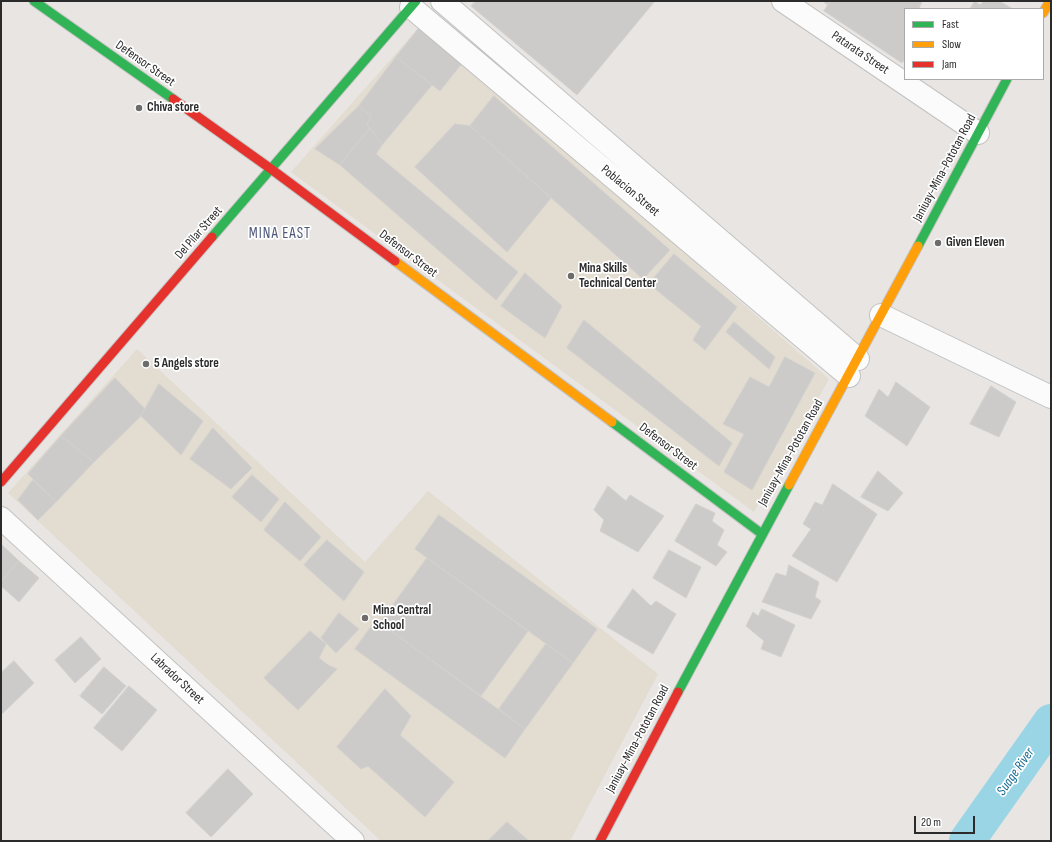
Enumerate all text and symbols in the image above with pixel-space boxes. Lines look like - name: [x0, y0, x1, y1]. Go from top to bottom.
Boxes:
- legend: [904, 8, 1044, 80]
- text: Fast: [942, 17, 959, 32]
- street label: Patarata Street: [828, 28, 892, 78]
- text: Slow: [942, 37, 961, 52]
- street label: Defensor Street: [112, 38, 178, 90]
- text: Jam: [942, 57, 957, 72]
- place label: Chiva store: [147, 100, 199, 116]
- marker: Chiva store: [134, 103, 144, 113]
- street label: Janiuay-Mina-Pototan Road: [910, 112, 980, 224]
- street label: Poblacion Street: [597, 162, 663, 220]
- street label: Del Pilar Street: [172, 203, 226, 263]
- district label: MINA EAST: [249, 225, 311, 243]
- street label: Defensor Street: [376, 227, 440, 281]
- place label: Given Eleven: [946, 235, 1005, 251]
- marker: Given Eleven: [933, 238, 943, 248]
- place label: Mina Skills Technical Center: [579, 261, 656, 292]
- marker: Mina Skills Technical Center: [566, 271, 576, 281]
- place label: 5 Angels store: [154, 356, 219, 372]
- marker: 5 Angels store: [141, 359, 151, 369]
- street label: Janiuay-Mina-Pototan Road: [755, 397, 827, 509]
- street label: Defensor Street: [636, 420, 700, 474]
- place label: Mina Central School: [373, 603, 431, 634]
- marker: Mina Central School: [360, 613, 370, 623]
- street label: Labrador Street: [147, 650, 207, 708]
- street label: Janiuay-Mina-Pototan Road: [603, 683, 673, 795]
- water label: Suage River: [994, 745, 1038, 799]
- scale bar: [916, 808, 977, 834]
- text: 20 m: [921, 815, 941, 830]

